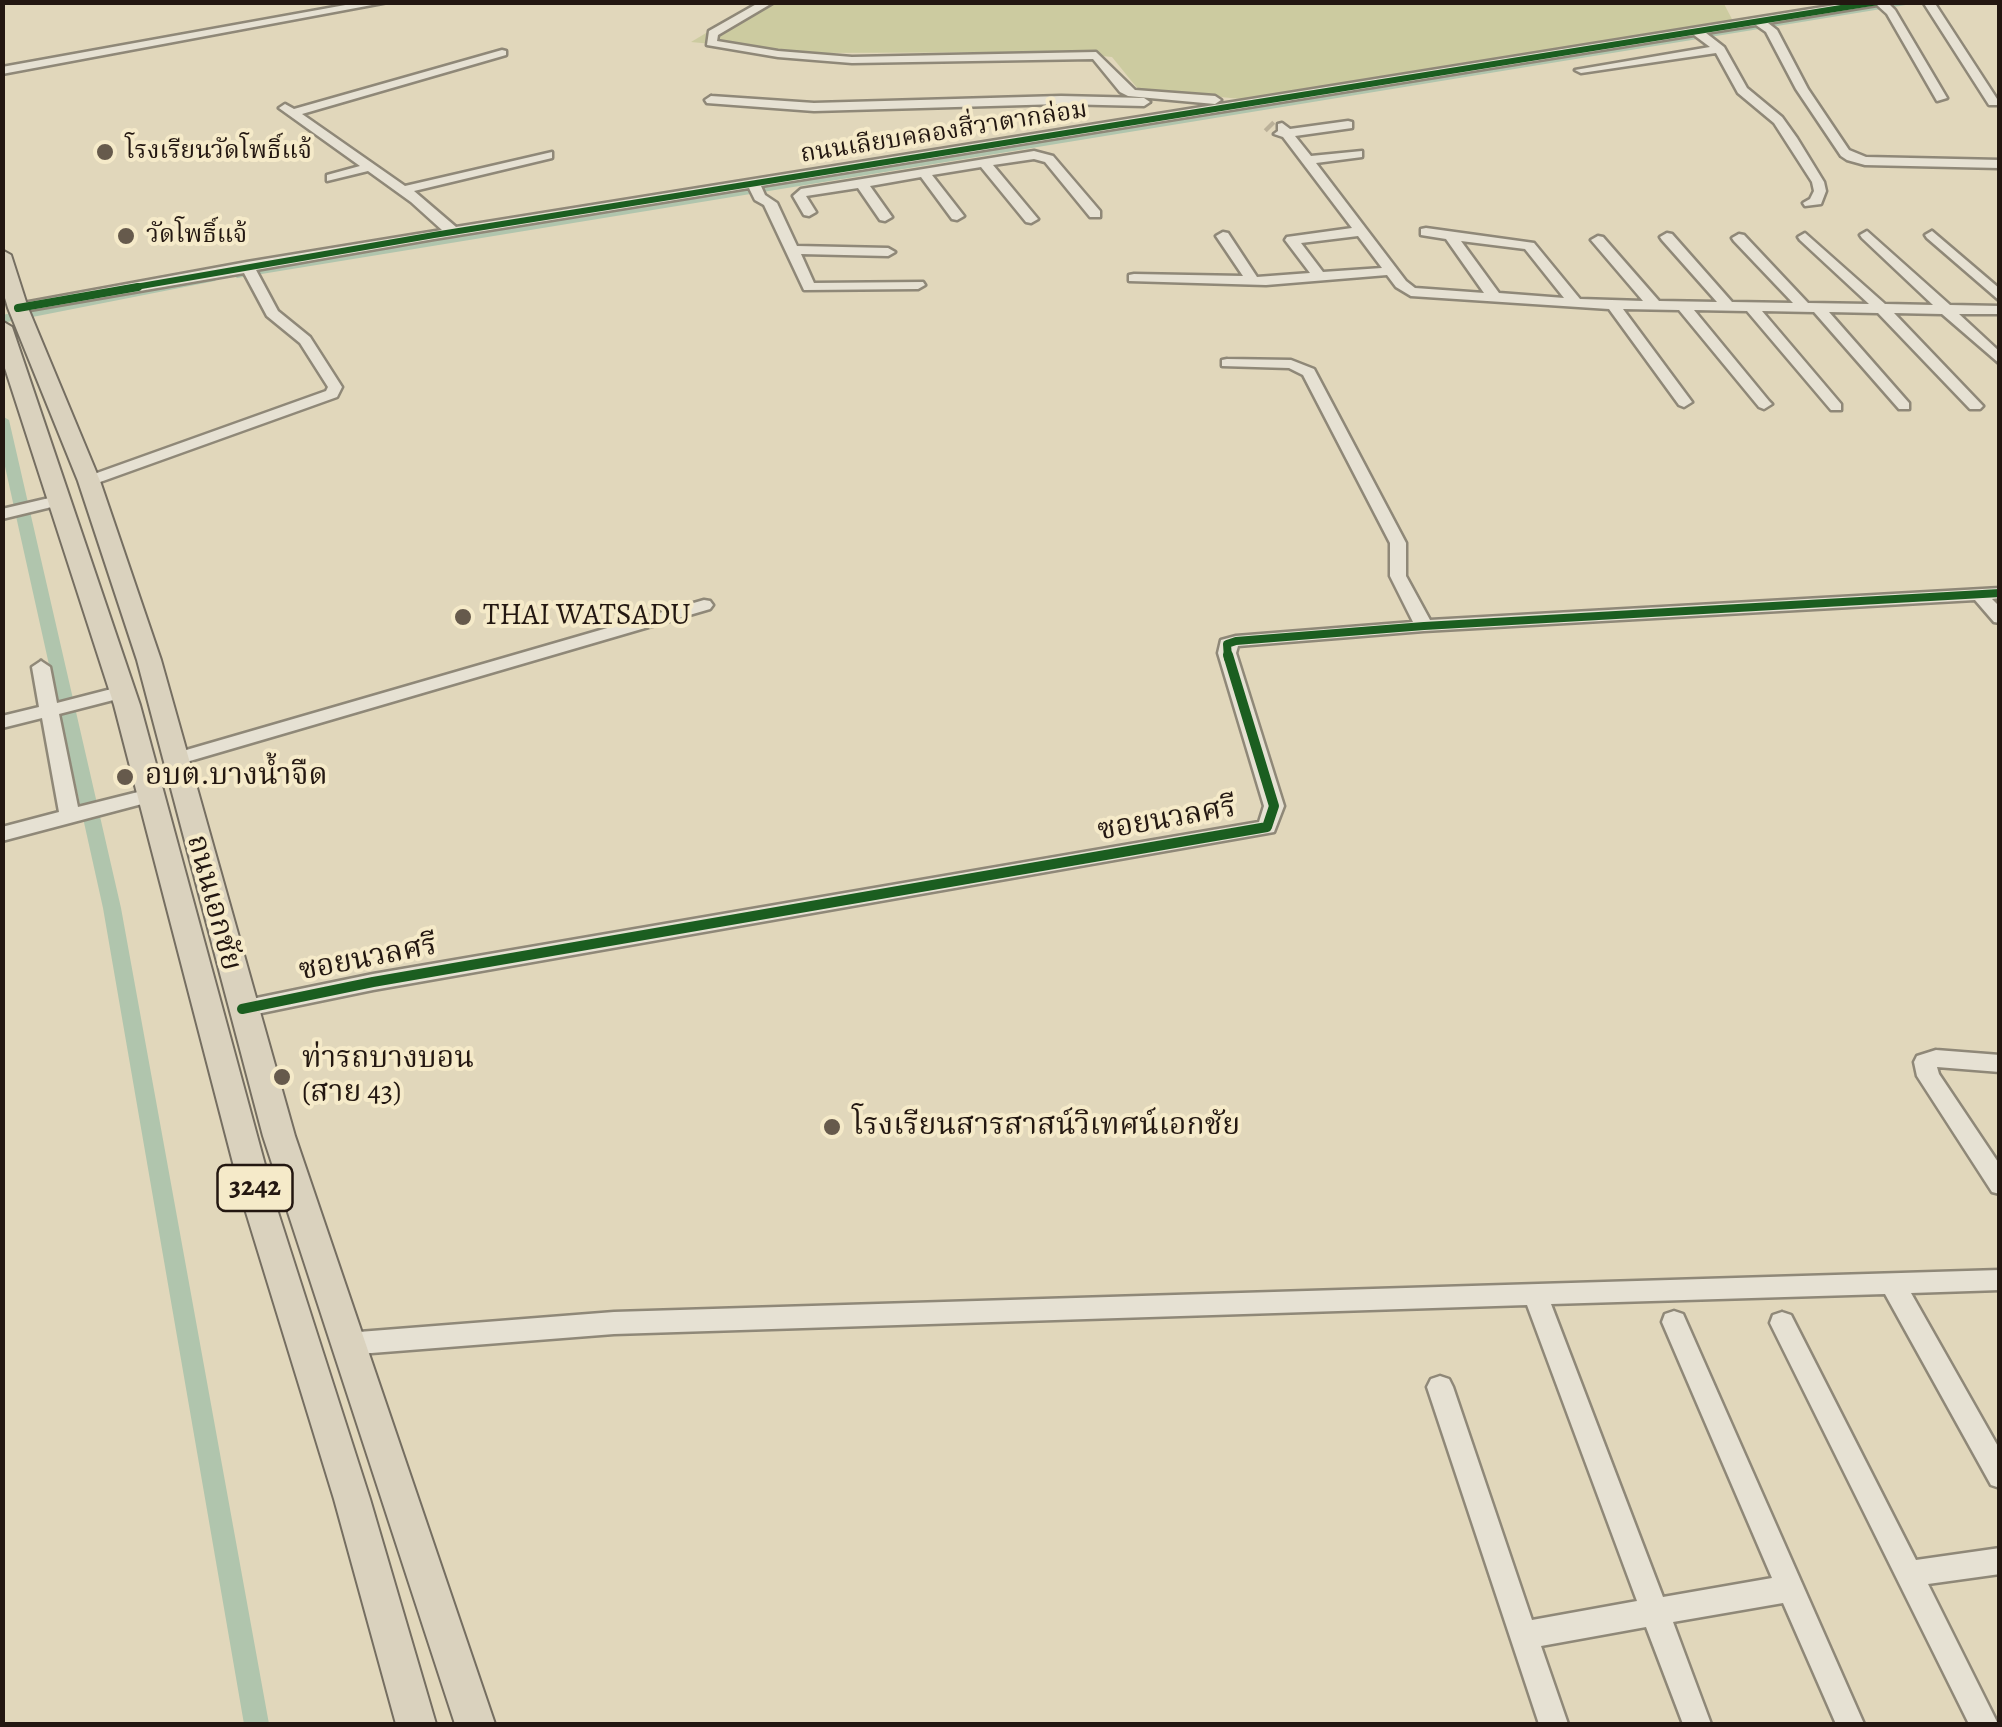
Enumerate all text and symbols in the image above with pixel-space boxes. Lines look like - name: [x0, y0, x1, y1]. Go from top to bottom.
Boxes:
- street label: ถนนเลียบคลองสี่วาตากล่อม: [798, 95, 1090, 171]
- place label: โรงเรียนวัดโพธิ์แจ้: [125, 137, 312, 167]
- marker: โรงเรียนวัดโพธิ์แจ้: [94, 141, 116, 163]
- place label: วัดโพธิ์แจ้: [146, 221, 247, 251]
- marker: วัดโพธิ์แจ้: [115, 225, 137, 247]
- place label: THAI WATSADU: [483, 599, 691, 635]
- marker: THAI WATSADU: [452, 606, 474, 628]
- place label: อบต.บางน้ำจืด: [145, 759, 328, 795]
- marker: อบต.บางน้ำจืด: [114, 766, 136, 788]
- street label: ซอยนวลศรี: [1095, 790, 1239, 850]
- street label: ถนนเอกชัย: [178, 831, 248, 975]
- street label: ซอยนวลศรี: [296, 928, 440, 990]
- place label: ท่ารถบางบอน (สาย 43): [302, 1042, 474, 1112]
- marker: ท่ารถบางบอน (สาย 43): [271, 1066, 293, 1088]
- place label: โรงเรียนสารสาสน์วิเทศน์เอกชัย: [852, 1109, 1240, 1145]
- marker: โรงเรียนสารสาสน์วิเทศน์เอกชัย: [821, 1116, 843, 1138]
- road number: 3242: [218, 1165, 292, 1211]

